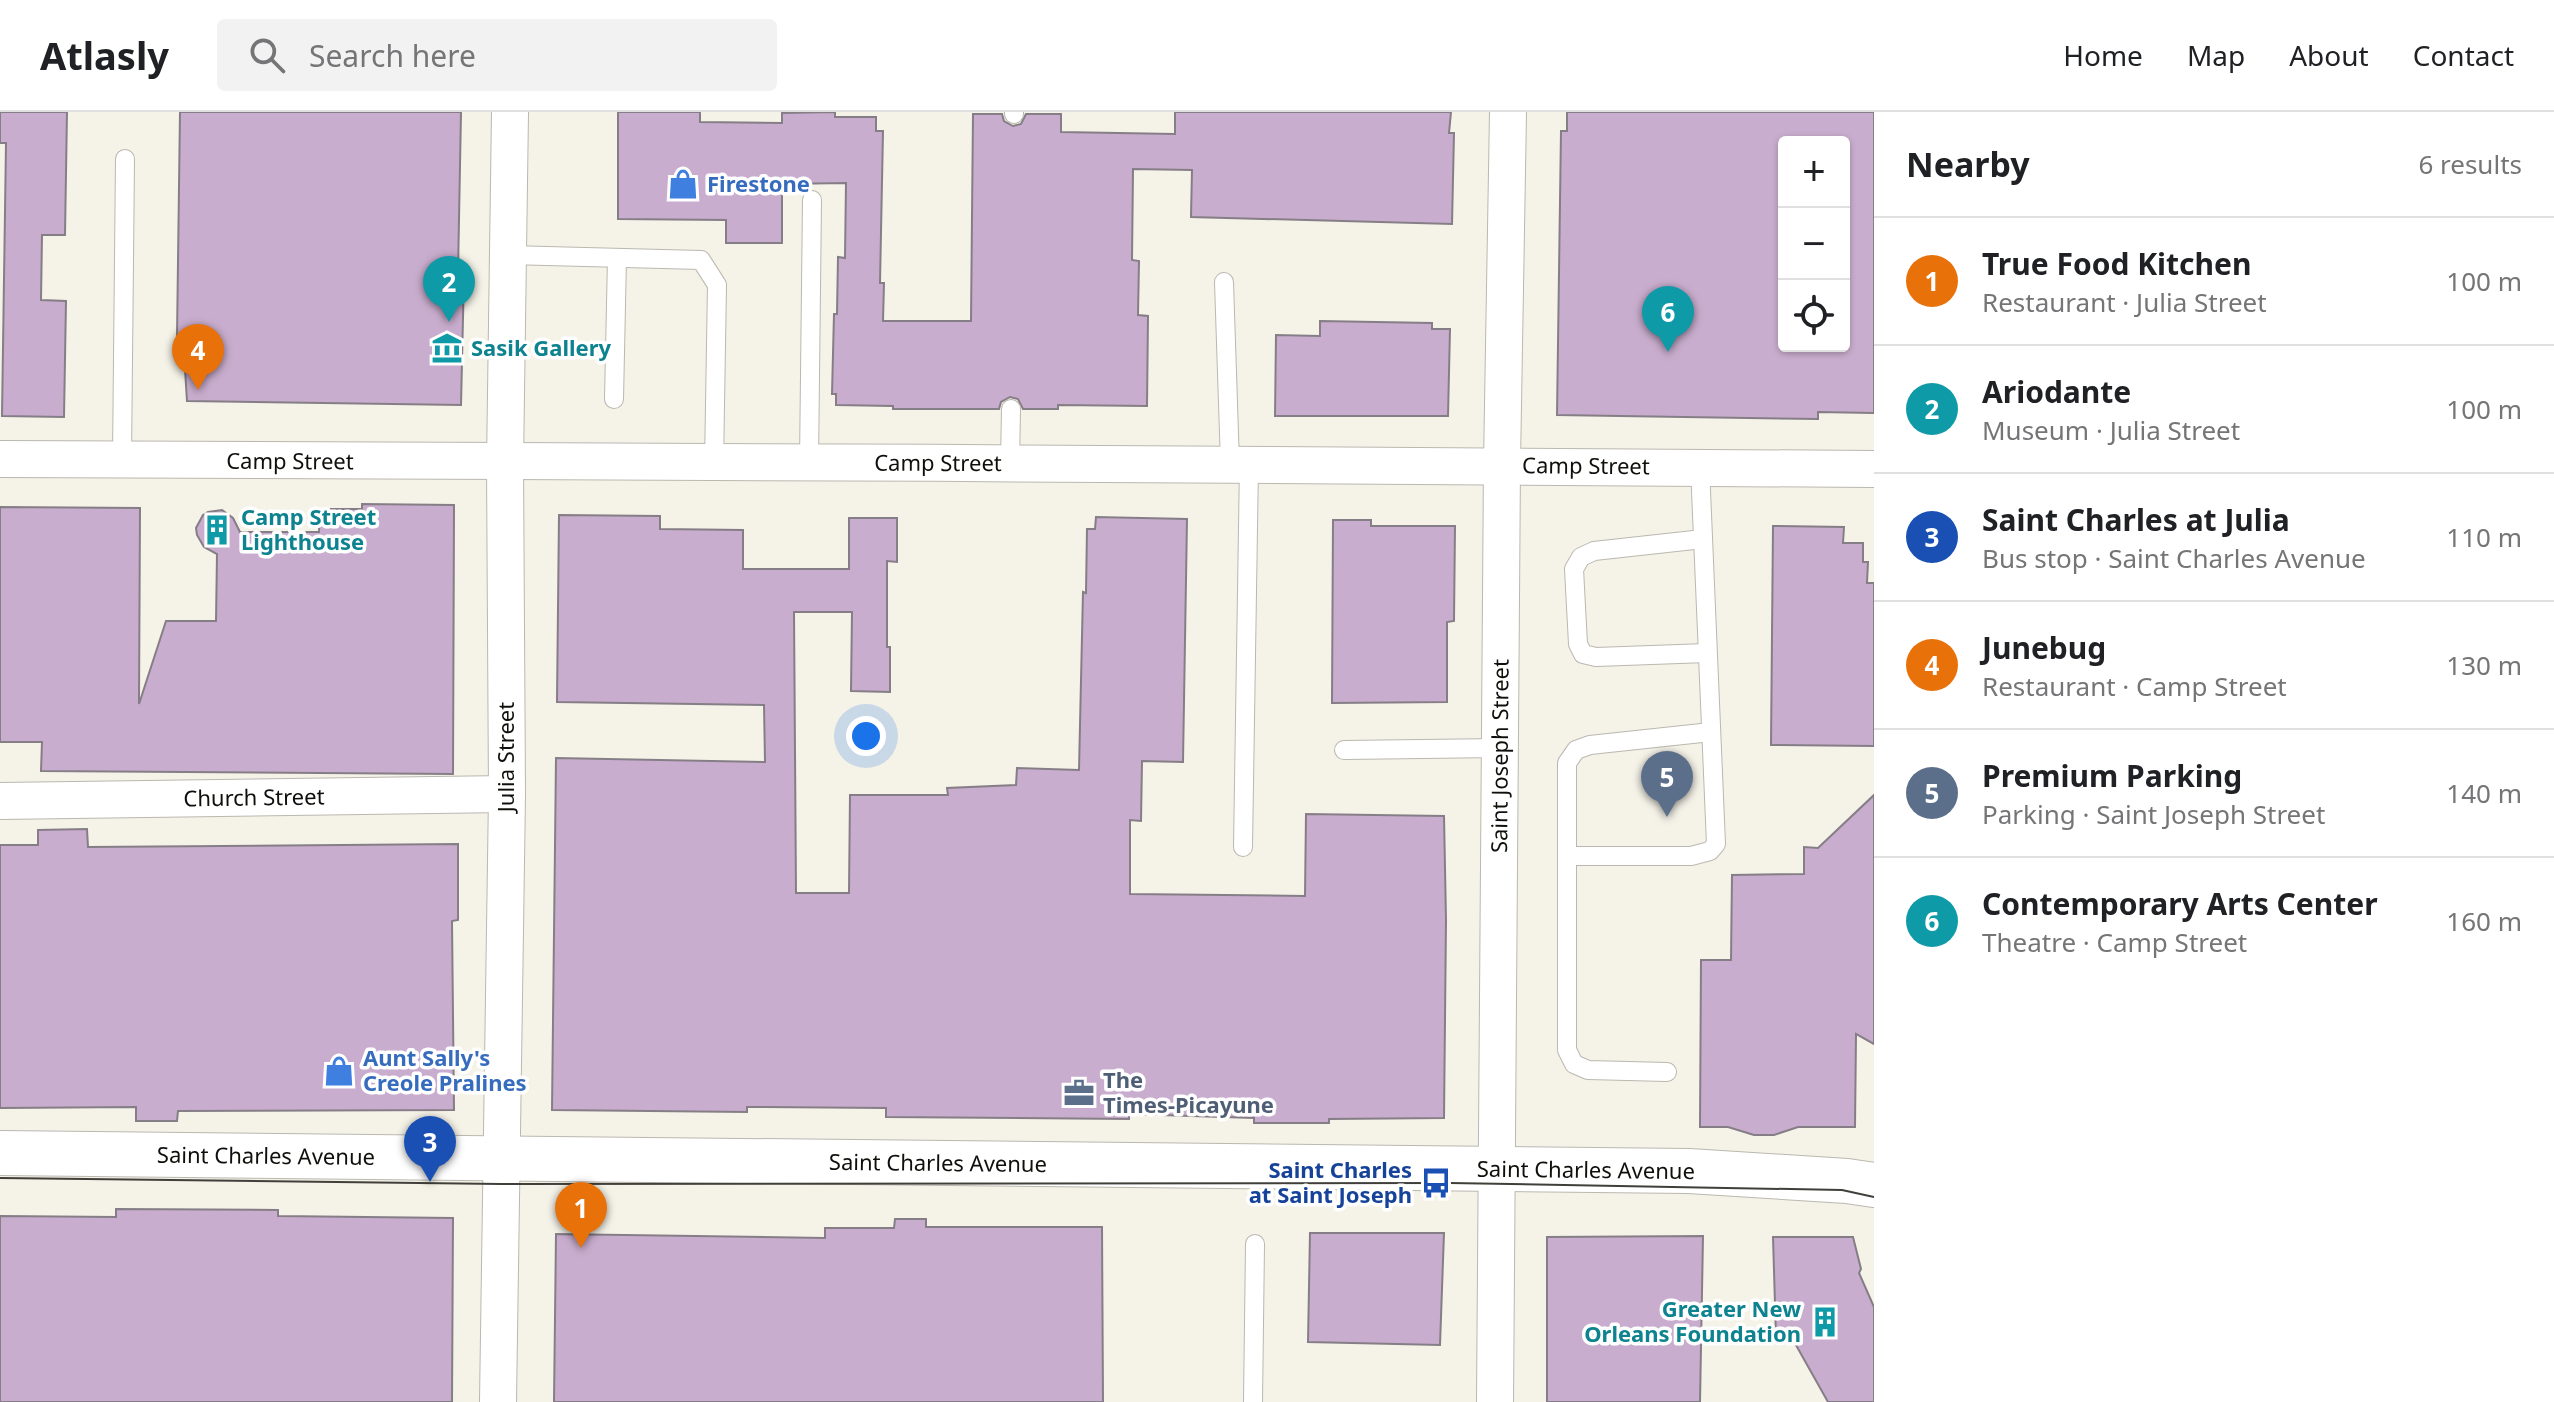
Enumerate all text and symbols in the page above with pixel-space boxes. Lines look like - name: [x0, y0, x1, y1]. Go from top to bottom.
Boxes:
- search box: [217, 19, 777, 91]
- text: Atlasly: [40, 29, 169, 81]
- icon: search: [245, 33, 289, 77]
- text: Search here: [309, 35, 476, 76]
- text: Home: [2063, 36, 2143, 74]
- text: Map: [2187, 36, 2245, 74]
- text: About: [2289, 36, 2369, 74]
- text: Contact: [2413, 36, 2514, 74]
- map controls: [1778, 136, 1850, 352]
- button: +: [1778, 136, 1850, 208]
- text: Nearby: [1906, 141, 2030, 187]
- text: 6 results: [2418, 146, 2522, 182]
- shop icon: Firestone: [666, 167, 700, 201]
- place label: Firestone: [707, 168, 810, 198]
- button: −: [1778, 208, 1850, 280]
- text: True Food Kitchen: [1982, 243, 2251, 284]
- pin: 2: [423, 256, 475, 322]
- text: 1: [1925, 263, 1939, 299]
- text: 100 m: [2446, 263, 2522, 299]
- button: locate: [1778, 280, 1850, 352]
- text: Restaurant · Julia Street: [1982, 284, 2267, 320]
- pin: 6: [1642, 286, 1694, 352]
- pin: 4: [172, 324, 224, 390]
- museum icon: Sasik Gallery: [430, 331, 464, 365]
- place label: Sasik Gallery: [471, 332, 611, 362]
- text: Ariodante: [1982, 371, 2131, 412]
- text: 2: [1925, 391, 1939, 427]
- text: 100 m: [2446, 391, 2522, 427]
- text: Museum · Julia Street: [1982, 412, 2240, 448]
- street label: Camp Street: [226, 445, 354, 475]
- street label: Camp Street: [874, 447, 1002, 477]
- street label: Camp Street: [1522, 449, 1650, 480]
- text: Saint Charles at Julia: [1982, 499, 2290, 540]
- place label: Camp Street Lighthouse: [241, 501, 376, 556]
- building icon: Camp Street Lighthouse: [200, 513, 234, 547]
- text: 3: [1925, 519, 1939, 555]
- text: 110 m: [2446, 519, 2522, 555]
- text: Bus stop · Saint Charles Avenue: [1982, 540, 2366, 576]
- text: Junebug: [1982, 627, 2106, 668]
- text: 4: [1925, 647, 1939, 683]
- text: 130 m: [2446, 647, 2522, 683]
- street label: Saint Joseph Street: [1483, 659, 1515, 853]
- text: Restaurant · Camp Street: [1982, 668, 2287, 704]
- street label: Julia Street: [490, 702, 520, 814]
- your location: [846, 716, 886, 756]
- pin: 5: [1641, 751, 1693, 817]
- text: Premium Parking: [1982, 755, 2242, 796]
- text: 5: [1925, 775, 1939, 811]
- text: 140 m: [2446, 775, 2522, 811]
- street label: Church Street: [183, 781, 325, 812]
- text: Parking · Saint Joseph Street: [1982, 796, 2325, 832]
- text: Contemporary Arts Center: [1982, 883, 2378, 924]
- text: 6: [1925, 903, 1939, 939]
- text: 160 m: [2446, 903, 2522, 939]
- text: Theatre · Camp Street: [1982, 924, 2247, 960]
- place label: Aunt Sally's Creole Pralines: [363, 1042, 527, 1097]
- shop icon: Aunt Sally's Creole Pralines: [322, 1054, 356, 1088]
- place label: The Times-Picayune: [1103, 1064, 1274, 1119]
- office icon: The Times-Picayune: [1062, 1076, 1096, 1110]
- pin: 3: [404, 1116, 456, 1182]
- street label: Saint Charles Avenue: [157, 1139, 375, 1171]
- street label: Saint Charles Avenue: [829, 1146, 1047, 1178]
- street label: Saint Charles Avenue: [1477, 1153, 1695, 1185]
- place label: Saint Charles at Saint Joseph: [1249, 1154, 1412, 1209]
- bus stop icon: Saint Charles at Saint Joseph: [1419, 1166, 1453, 1200]
- pin: 1: [555, 1182, 607, 1248]
- place label: Greater New Orleans Foundation: [1584, 1293, 1801, 1348]
- building icon: Greater New Orleans Foundation: [1808, 1305, 1842, 1339]

